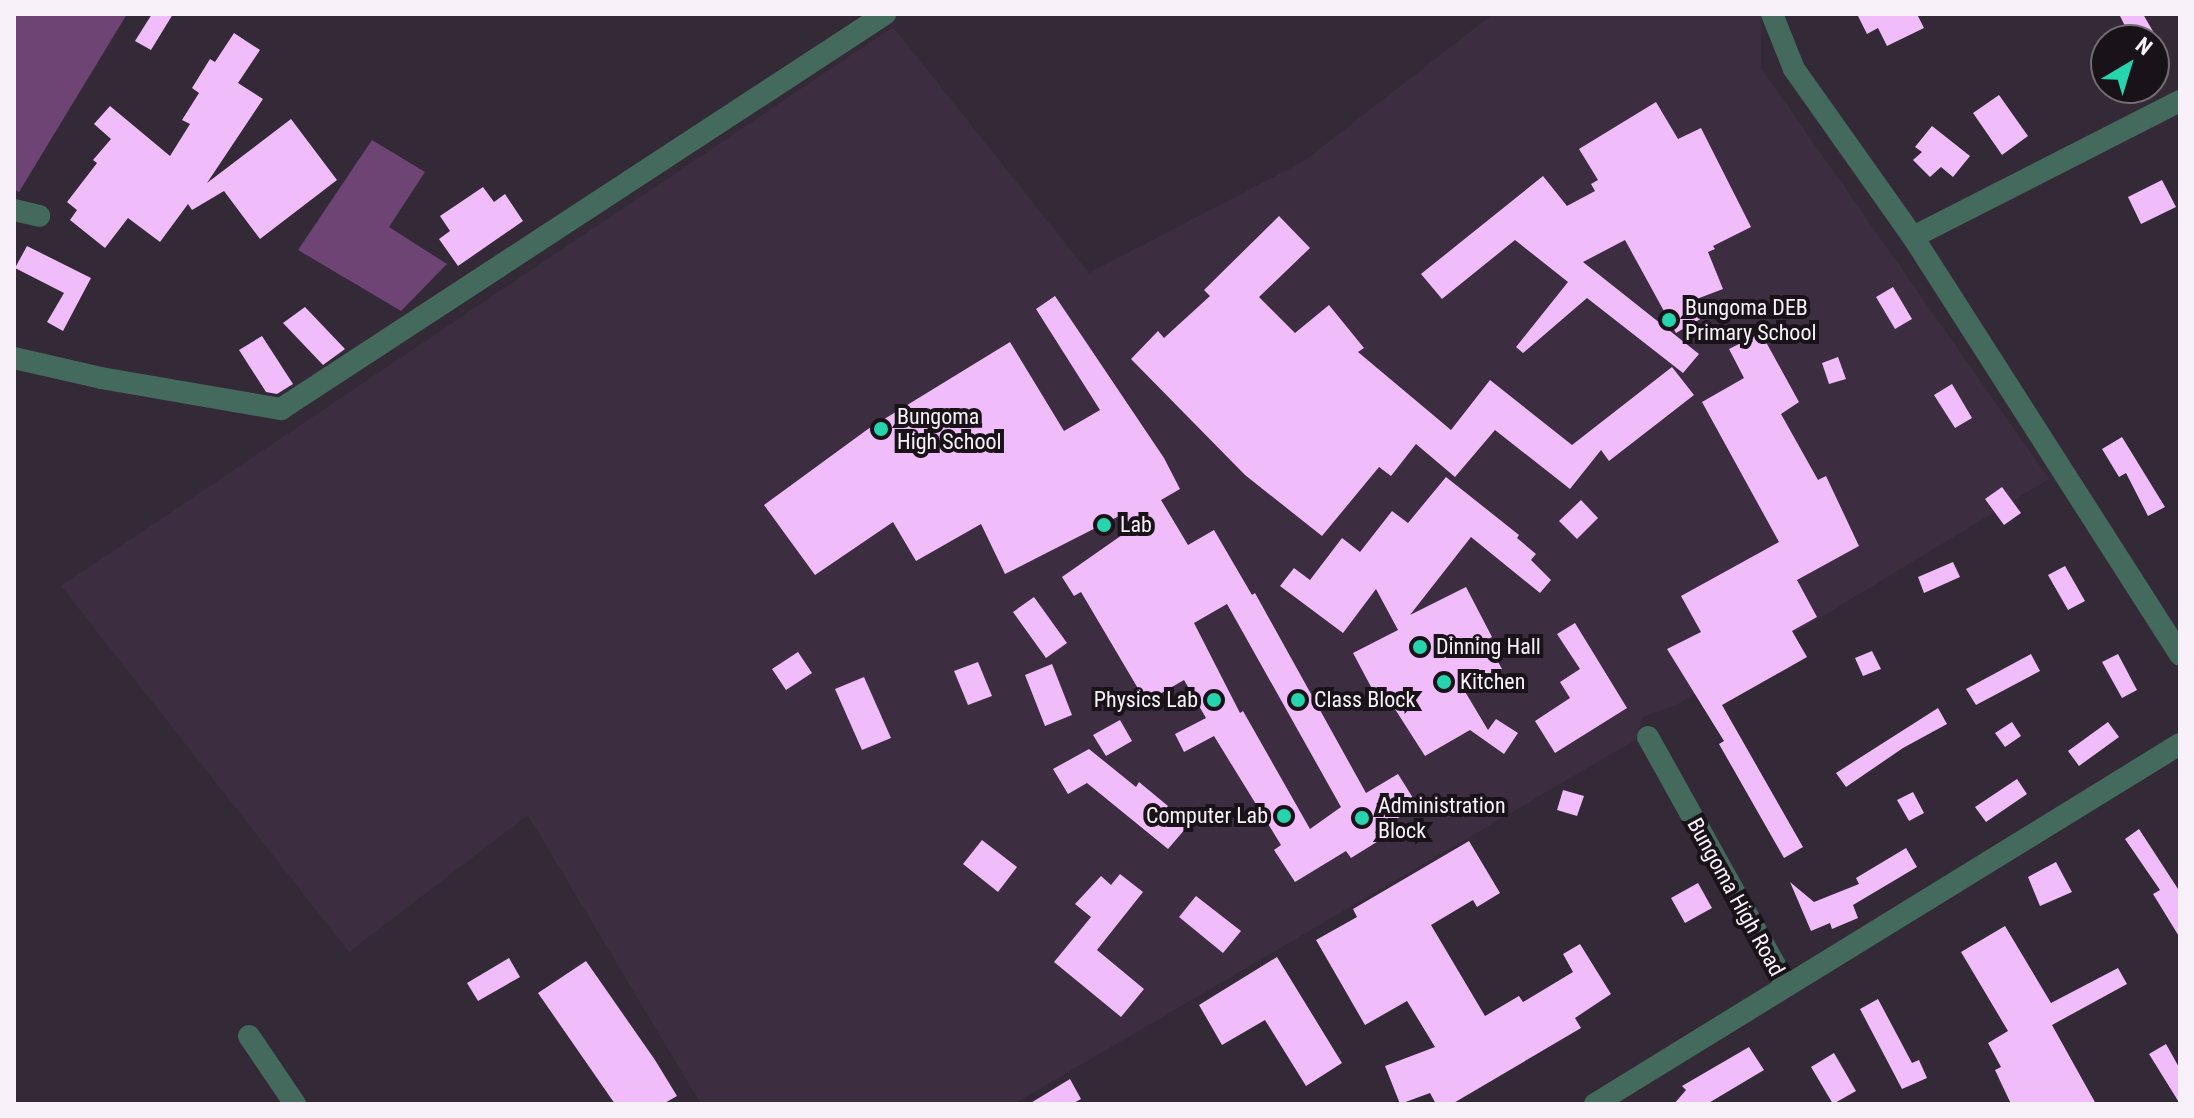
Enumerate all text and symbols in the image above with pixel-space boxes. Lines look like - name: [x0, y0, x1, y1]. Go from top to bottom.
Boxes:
- north arrow: [2090, 24, 2170, 104]
- text: N: [2131, 32, 2157, 60]
- place label: Bungoma DEB Primary School: [1685, 294, 1816, 346]
- marker: Bungoma DEB Primary School: [1660, 311, 1678, 329]
- place label: Bungoma High School: [897, 403, 1002, 454]
- marker: Bungoma High School: [872, 420, 890, 438]
- place label: Lab: [1120, 512, 1152, 538]
- marker: Lab: [1095, 516, 1113, 534]
- place label: Dinning Hall: [1436, 634, 1541, 660]
- marker: Dinning Hall: [1411, 638, 1429, 656]
- place label: Kitchen: [1460, 669, 1525, 695]
- marker: Kitchen: [1435, 673, 1453, 691]
- place label: Physics Lab: [1094, 687, 1198, 713]
- place label: Class Block: [1314, 687, 1415, 713]
- marker: Physics Lab: [1205, 691, 1223, 709]
- marker: Class Block: [1289, 691, 1307, 709]
- place label: Administration Block: [1378, 792, 1506, 844]
- place label: Computer Lab: [1146, 803, 1268, 829]
- marker: Computer Lab: [1275, 807, 1293, 825]
- marker: Administration Block: [1353, 809, 1371, 827]
- street label: Bungoma High Road: [1682, 813, 1790, 981]

